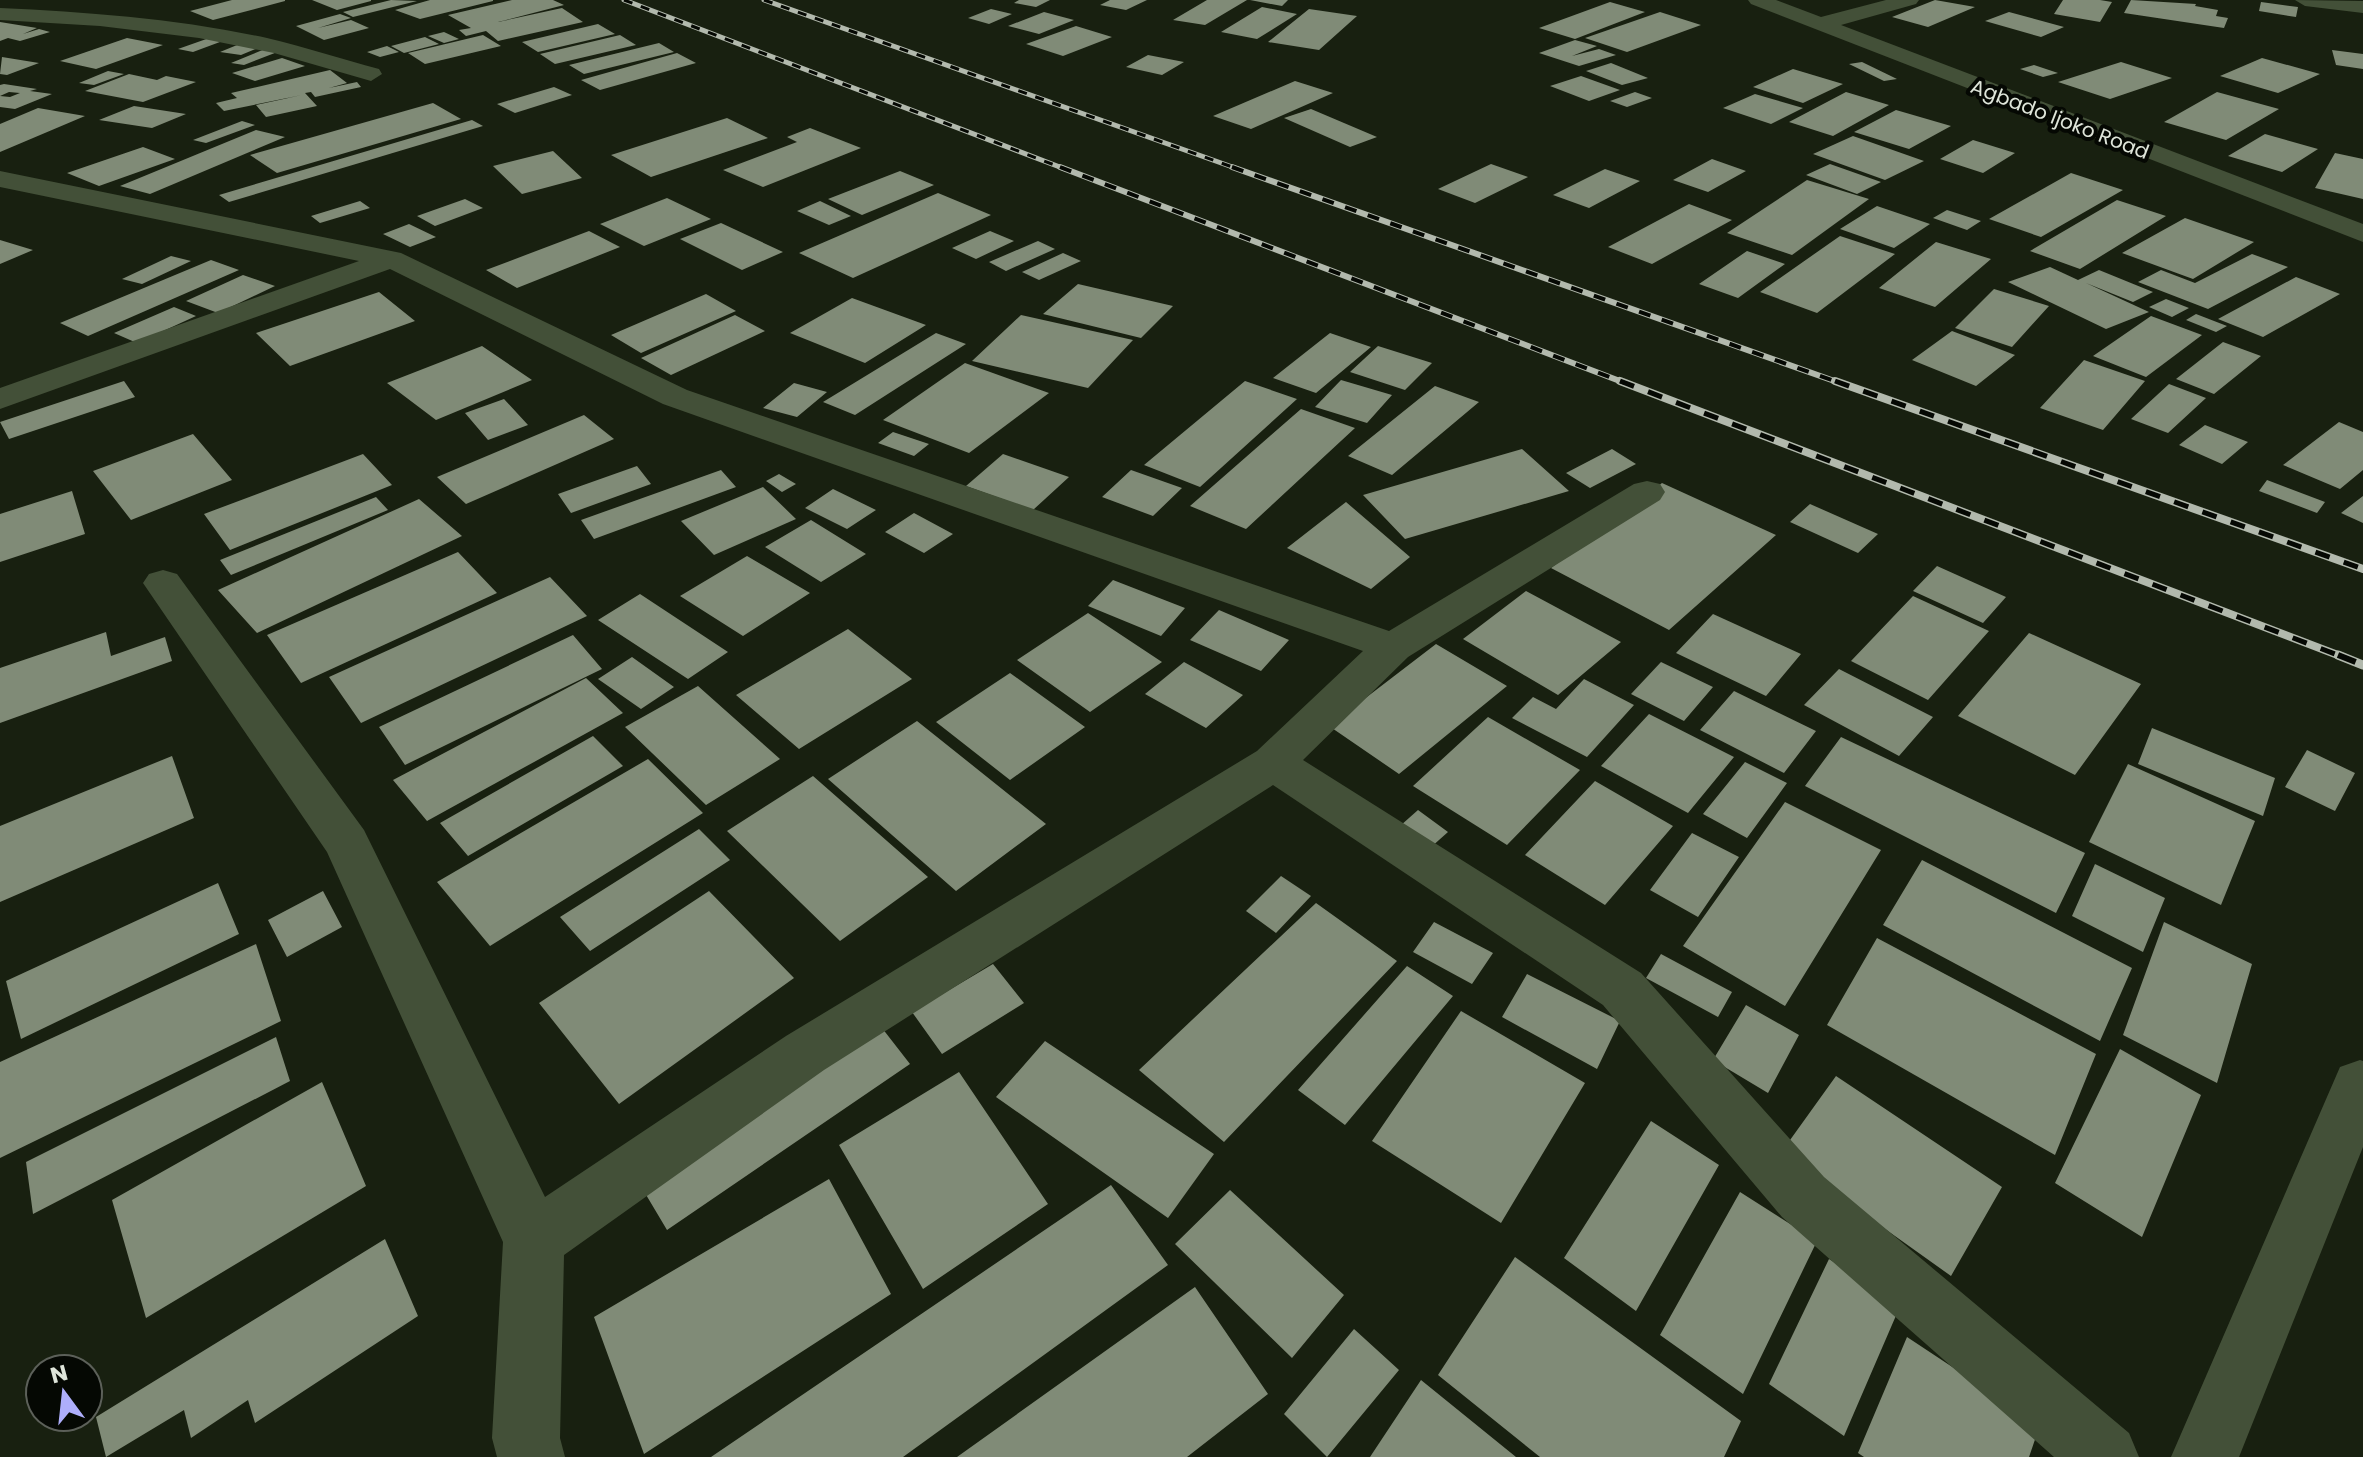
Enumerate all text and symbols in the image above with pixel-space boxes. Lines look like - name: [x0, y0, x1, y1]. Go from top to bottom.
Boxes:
- street label: Agbado Ijoko Road: [1967, 72, 2153, 166]
- north arrow: [24, 1353, 104, 1433]
- text: N: [47, 1357, 71, 1391]

